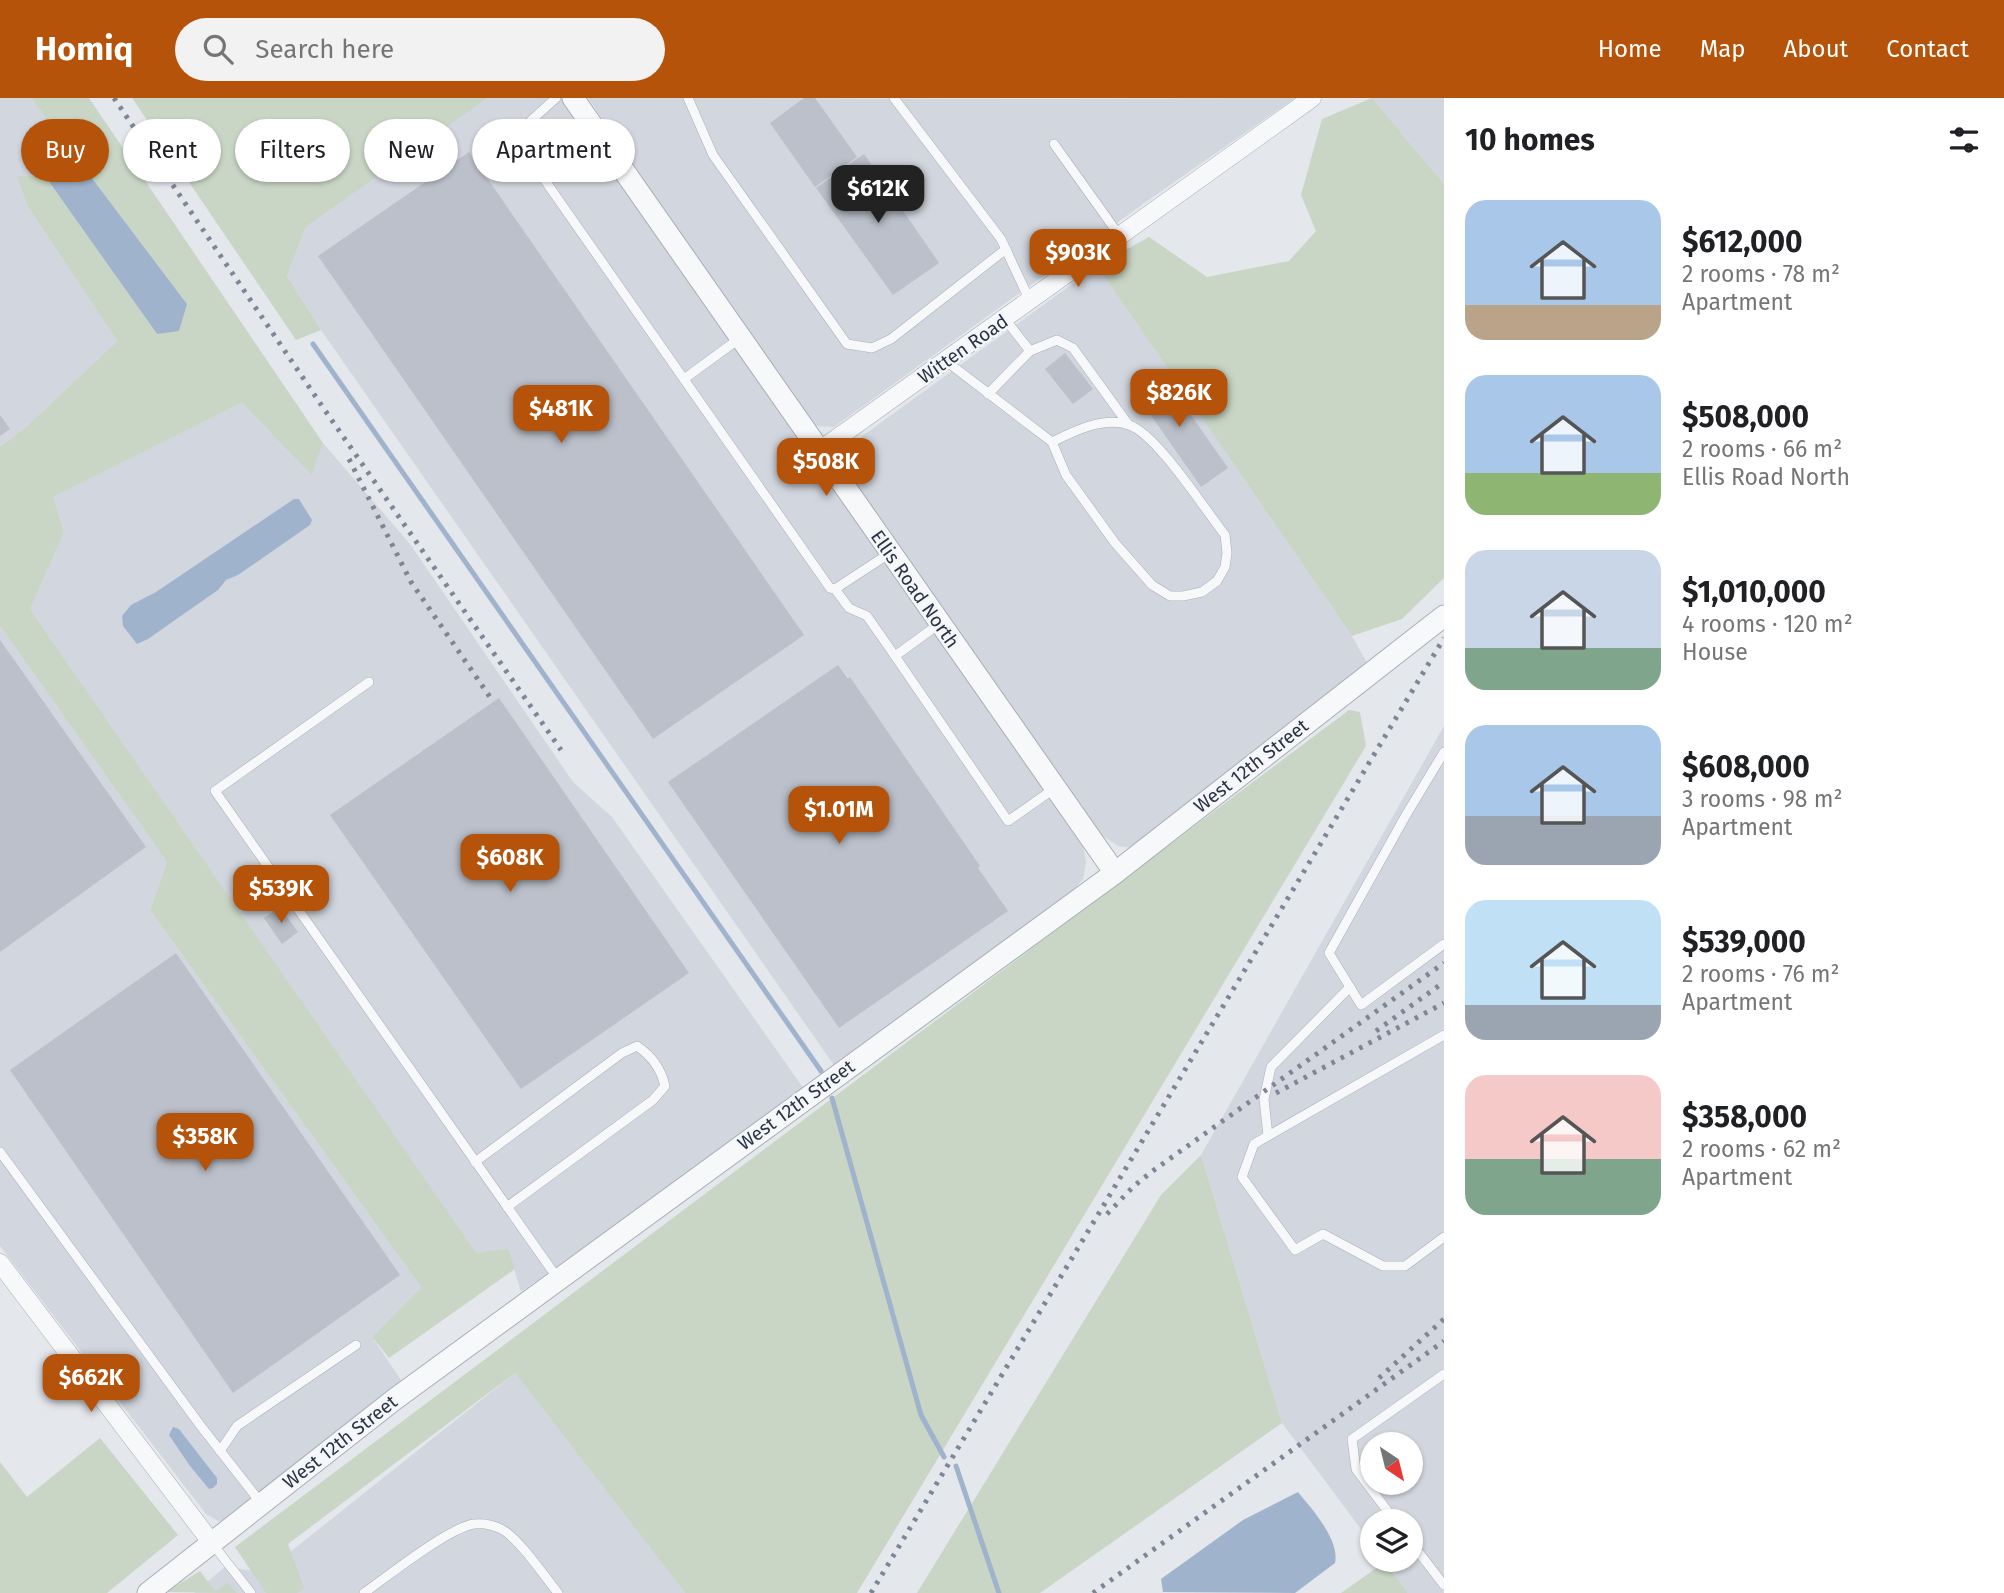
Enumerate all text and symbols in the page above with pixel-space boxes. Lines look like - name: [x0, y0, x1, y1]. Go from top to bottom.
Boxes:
- search box: [175, 18, 665, 81]
- text: Homiq: [35, 29, 133, 69]
- icon: search: [199, 30, 237, 68]
- text: Search here: [255, 34, 394, 65]
- text: Home: [1598, 35, 1662, 63]
- text: Map: [1700, 35, 1746, 63]
- text: About: [1784, 35, 1848, 63]
- text: Contact: [1886, 35, 1969, 63]
- chip: Buy: [21, 119, 109, 182]
- chip: Rent: [123, 119, 221, 182]
- chip: Filters: [235, 119, 350, 182]
- chip: New: [364, 119, 458, 182]
- chip: Apartment: [472, 119, 635, 182]
- icon: filters: [1945, 121, 1983, 159]
- text: 10 homes: [1465, 122, 1595, 158]
- pin: $612K: [829, 166, 927, 225]
- text: $612K: [847, 174, 909, 202]
- text: $612,000: [1682, 224, 1803, 260]
- icon: home: [1521, 228, 1605, 312]
- pin: $903K: [1029, 230, 1127, 289]
- text: $903K: [1046, 238, 1110, 266]
- text: 2 rooms · 78 m²: [1682, 260, 1840, 288]
- text: Apartment: [1682, 288, 1792, 316]
- street label: Witten Road: [913, 310, 1013, 388]
- pin: $826K: [1130, 370, 1228, 429]
- text: $826K: [1146, 378, 1212, 406]
- pin: $481K: [512, 386, 610, 445]
- text: $481K: [529, 394, 593, 422]
- text: $508,000: [1682, 399, 1809, 435]
- icon: home: [1521, 403, 1605, 487]
- text: 2 rooms · 66 m²: [1682, 435, 1842, 463]
- pin: $508K: [777, 438, 875, 498]
- text: $508K: [793, 447, 859, 475]
- text: Ellis Road North: [1682, 463, 1850, 491]
- street label: Ellis Road North: [866, 526, 964, 652]
- text: $1,010,000: [1682, 574, 1826, 610]
- icon: home: [1521, 578, 1605, 662]
- text: 4 rooms · 120 m²: [1682, 610, 1853, 638]
- text: House: [1682, 638, 1748, 666]
- street label: West 12th Street: [1189, 714, 1313, 818]
- text: $608,000: [1682, 749, 1810, 785]
- icon: home: [1521, 753, 1605, 837]
- text: 3 rooms · 98 m²: [1682, 785, 1842, 813]
- pin: $1.01M: [782, 786, 896, 846]
- text: $1.01M: [804, 795, 874, 823]
- text: Apartment: [1682, 813, 1792, 841]
- pin: $608K: [461, 834, 559, 894]
- text: $608K: [477, 843, 543, 871]
- pin: $539K: [232, 866, 330, 925]
- text: $539K: [249, 874, 313, 902]
- text: $539,000: [1682, 924, 1806, 960]
- icon: home: [1521, 928, 1605, 1012]
- text: 2 rooms · 76 m²: [1682, 960, 1840, 988]
- text: Apartment: [1682, 988, 1792, 1016]
- street label: West 12th Street: [733, 1055, 859, 1155]
- text: $358,000: [1682, 1099, 1807, 1135]
- icon: home: [1521, 1103, 1605, 1187]
- pin: $358K: [156, 1114, 254, 1173]
- text: $358K: [173, 1122, 237, 1150]
- text: 2 rooms · 62 m²: [1682, 1135, 1841, 1163]
- text: Apartment: [1682, 1163, 1792, 1191]
- pin: $662K: [42, 1354, 140, 1414]
- text: $662K: [59, 1363, 123, 1391]
- street label: West 12th Street: [278, 1390, 402, 1494]
- north arrow: [1360, 1432, 1423, 1494]
- map controls: [1360, 1432, 1423, 1572]
- button: layers: [1360, 1509, 1423, 1572]

